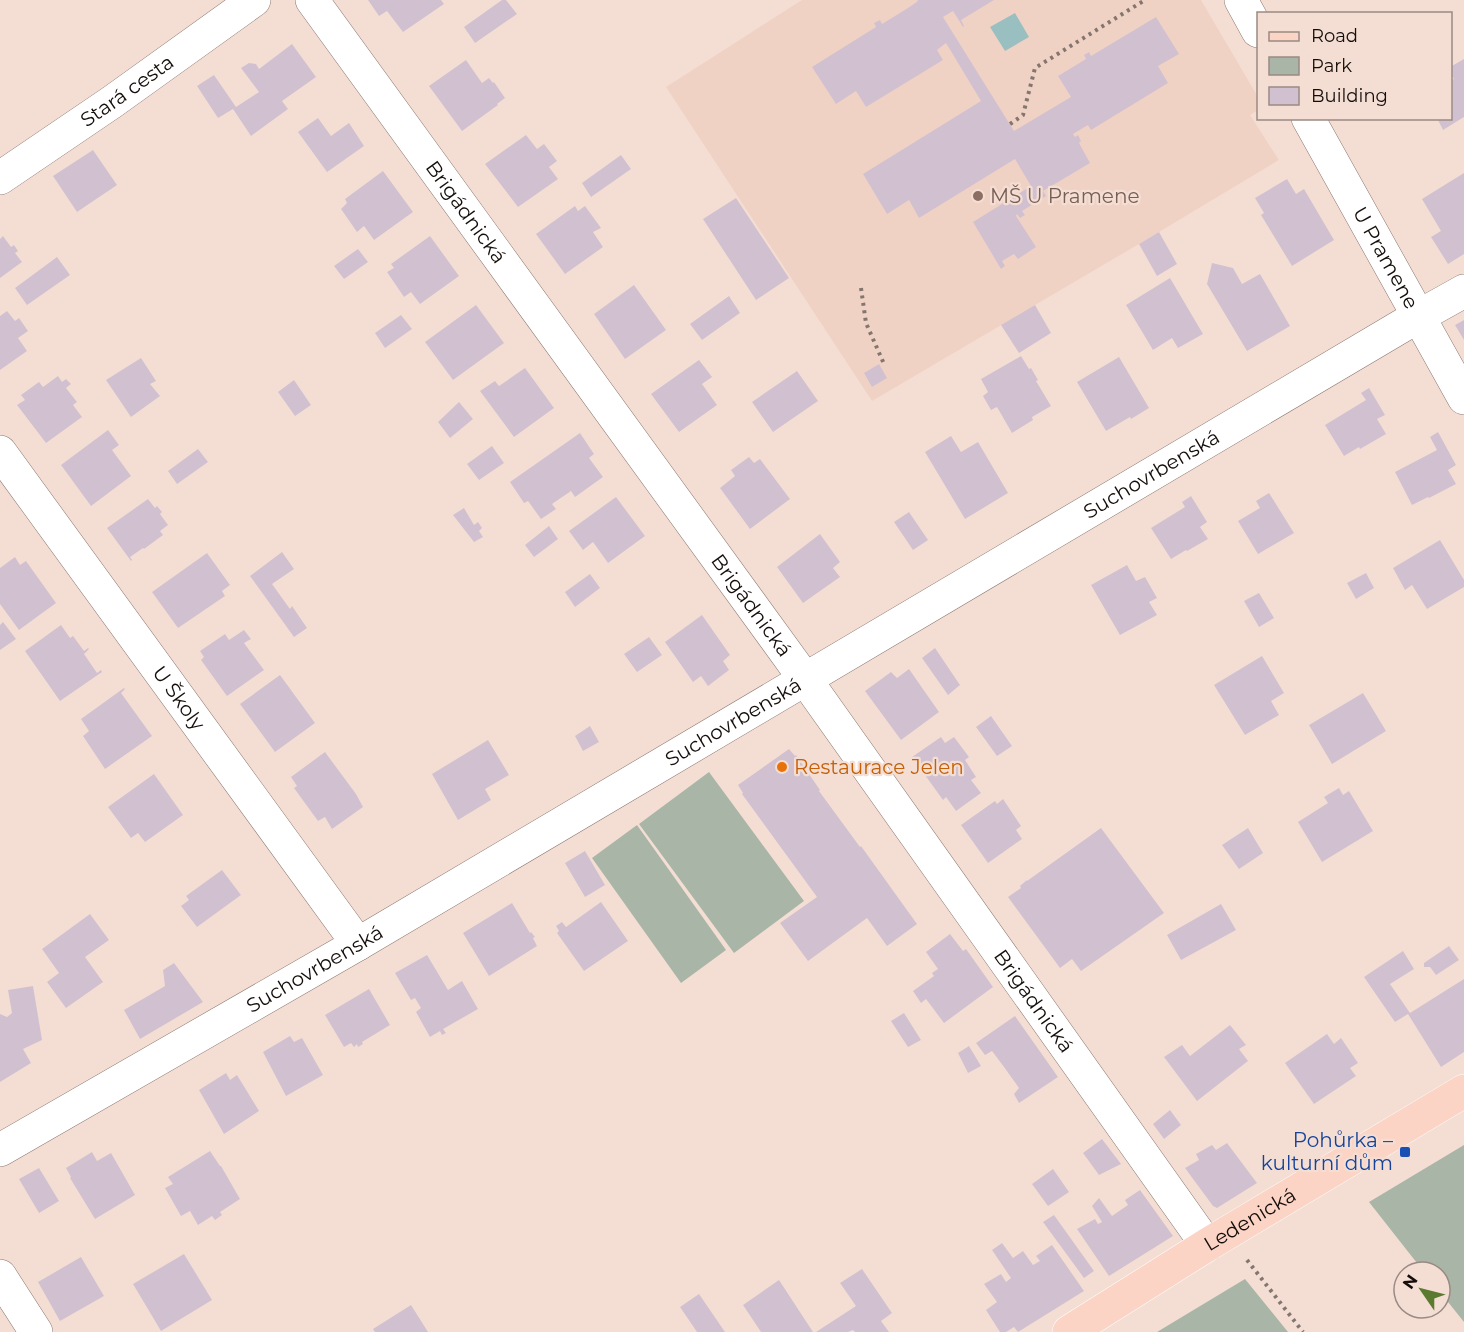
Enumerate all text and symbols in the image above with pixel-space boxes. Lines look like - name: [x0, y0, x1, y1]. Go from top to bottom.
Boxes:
- legend: [1257, 12, 1452, 120]
- text: Road: [1311, 25, 1358, 47]
- street label: Stará cesta: [76, 50, 178, 132]
- text: Park: [1311, 55, 1352, 77]
- text: Building: [1311, 85, 1388, 107]
- street label: Brigádnická: [421, 156, 511, 268]
- place label: MŠ U Pramene: [990, 184, 1140, 208]
- marker: MŠ U Pramene: [971, 189, 985, 203]
- street label: U Pramene: [1348, 203, 1424, 313]
- street label: Suchovrbenská: [1079, 425, 1224, 524]
- street label: Brigádnická: [706, 549, 797, 661]
- street label: U Školy: [147, 661, 210, 735]
- street label: Suchovrbenská: [661, 672, 805, 771]
- place label: Restaurace Jelen: [794, 755, 964, 779]
- marker: Restaurace Jelen: [775, 760, 789, 774]
- street label: Suchovrbenská: [242, 920, 387, 1018]
- street label: Brigádnická: [989, 945, 1078, 1057]
- place label: Pohůrka – kulturní dům: [1261, 1128, 1393, 1175]
- marker: Pohůrka – kulturní dům: [1398, 1145, 1412, 1159]
- street label: Ledenická: [1199, 1183, 1300, 1256]
- north arrow: [1392, 1260, 1452, 1320]
- text: N: [1399, 1271, 1422, 1292]

